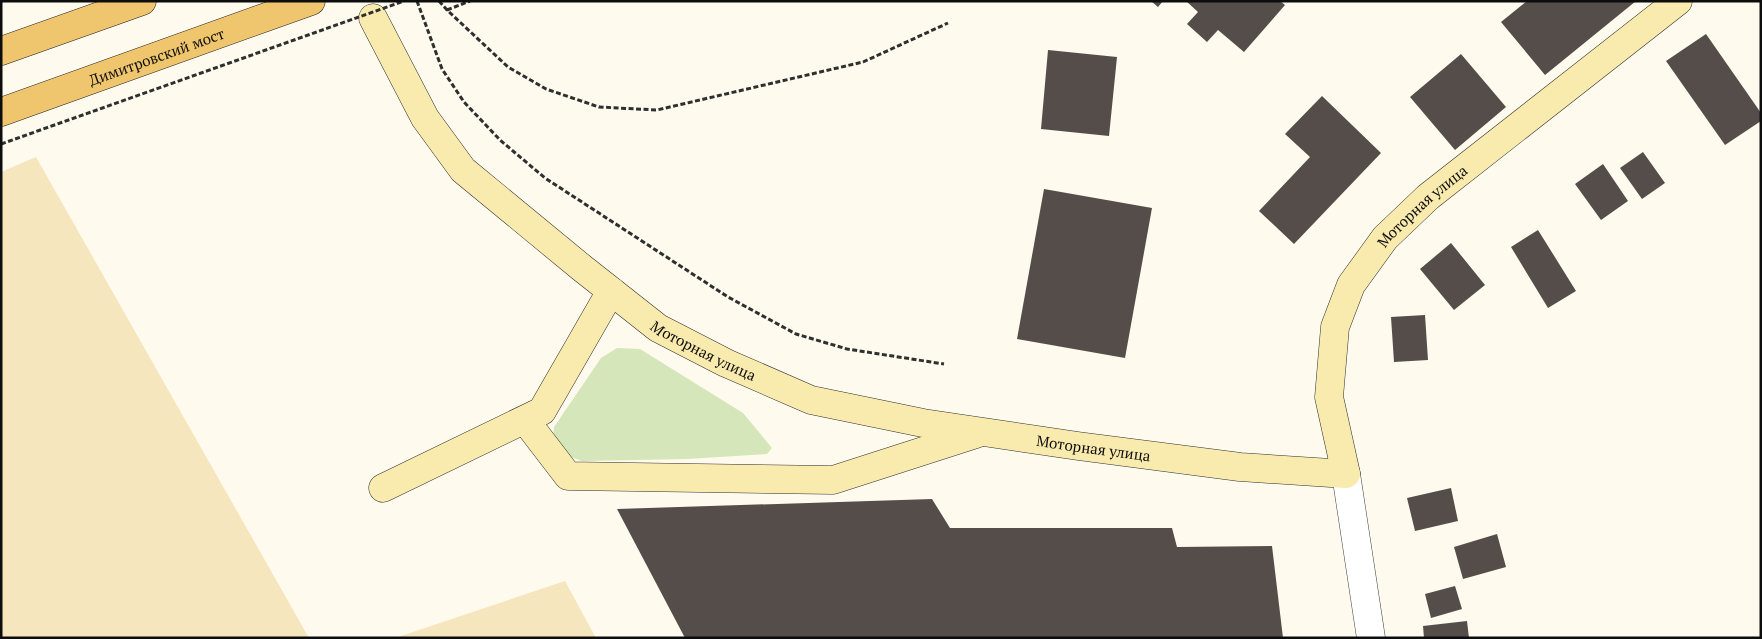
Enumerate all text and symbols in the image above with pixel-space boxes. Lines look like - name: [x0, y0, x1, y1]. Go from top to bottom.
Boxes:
- street label: Димитровский мост: [86, 23, 227, 90]
- street label: Моторная улица: [1372, 160, 1472, 251]
- street label: Моторная улица: [647, 316, 760, 385]
- street label: Моторная улица: [1035, 430, 1152, 465]

